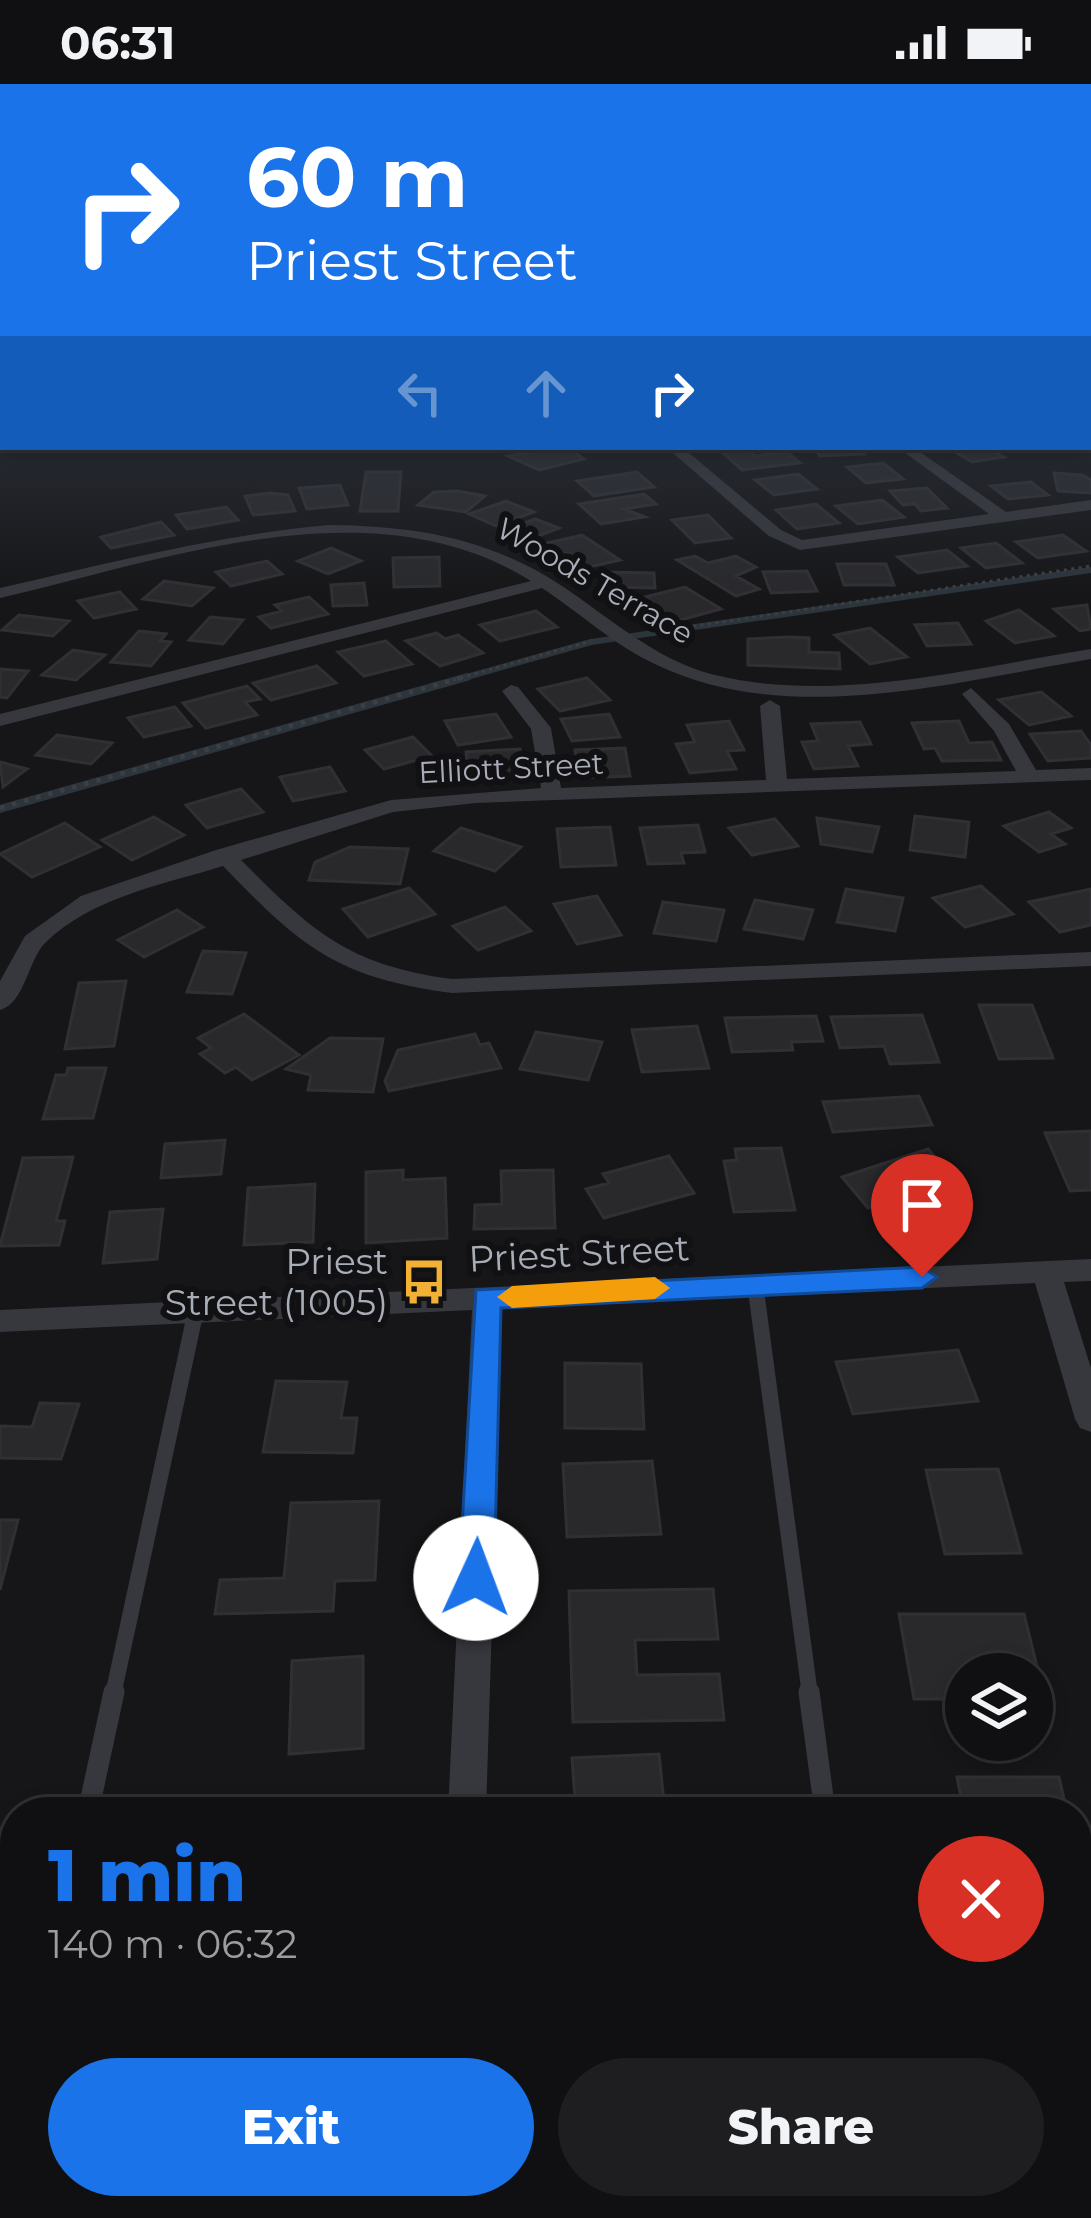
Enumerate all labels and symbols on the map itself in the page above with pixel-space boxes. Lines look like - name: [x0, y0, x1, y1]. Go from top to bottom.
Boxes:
- street label: Woods Terrace: [490, 510, 700, 652]
- street label: Elliott Street: [417, 745, 605, 791]
- pin: [871, 1154, 973, 1277]
- street label: Priest Street: [467, 1225, 691, 1281]
- place label: Priest Street (1005): [165, 1239, 388, 1324]
- bus stop icon: Priest Street (1005): [399, 1257, 449, 1307]
- position arrow: [413, 1515, 539, 1641]

